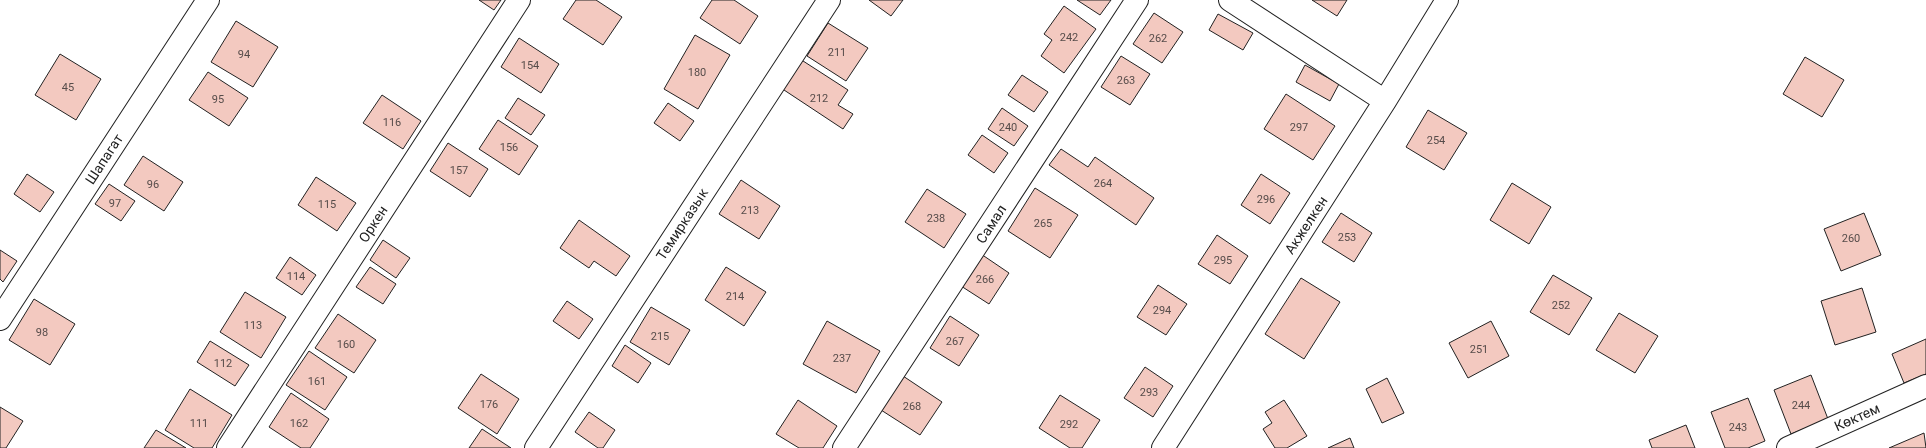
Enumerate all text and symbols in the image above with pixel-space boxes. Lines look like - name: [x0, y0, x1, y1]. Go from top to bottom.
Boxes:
- house number: 242: [1060, 31, 1078, 44]
- house number: 262: [1149, 32, 1167, 45]
- house number: 211: [828, 46, 846, 59]
- house number: 94: [238, 48, 250, 61]
- house number: 154: [521, 59, 539, 72]
- house number: 180: [688, 66, 706, 79]
- house number: 263: [1117, 74, 1135, 87]
- house number: 45: [62, 81, 74, 94]
- house number: 212: [810, 92, 828, 105]
- house number: 95: [212, 93, 224, 106]
- house number: 116: [383, 116, 401, 129]
- house number: 240: [999, 121, 1017, 134]
- house number: 297: [1290, 121, 1308, 134]
- street label: Шапагат: [82, 131, 126, 187]
- house number: 254: [1427, 134, 1445, 147]
- house number: 156: [500, 141, 518, 154]
- house number: 157: [450, 164, 468, 177]
- house number: 264: [1094, 177, 1112, 190]
- house number: 96: [147, 178, 159, 191]
- street label: Темирказык: [653, 185, 711, 263]
- house number: 296: [1257, 193, 1275, 206]
- street label: Акжелкен: [1281, 193, 1331, 257]
- house number: 97: [109, 197, 121, 210]
- house number: 115: [318, 198, 336, 211]
- street label: Самал: [973, 202, 1009, 246]
- street label: Оркен: [355, 203, 391, 245]
- house number: 213: [741, 204, 759, 217]
- house number: 238: [927, 212, 945, 225]
- house number: 265: [1034, 217, 1052, 230]
- house number: 253: [1338, 231, 1356, 244]
- house number: 260: [1842, 232, 1860, 245]
- house number: 295: [1214, 254, 1232, 267]
- house number: 114: [287, 270, 305, 283]
- house number: 266: [976, 273, 994, 286]
- house number: 214: [726, 290, 744, 303]
- house number: 252: [1552, 299, 1570, 312]
- house number: 294: [1153, 304, 1171, 317]
- house number: 113: [244, 319, 262, 332]
- house number: 98: [36, 326, 48, 339]
- house number: 215: [651, 330, 669, 343]
- house number: 267: [946, 335, 964, 348]
- house number: 160: [337, 338, 355, 351]
- house number: 251: [1470, 343, 1488, 356]
- house number: 237: [833, 352, 851, 365]
- house number: 112: [214, 357, 232, 370]
- house number: 161: [308, 375, 326, 388]
- house number: 293: [1140, 386, 1158, 399]
- house number: 176: [480, 398, 498, 411]
- house number: 244: [1792, 399, 1810, 412]
- house number: 268: [903, 400, 921, 413]
- street label: Көктем: [1832, 400, 1882, 434]
- house number: 111: [190, 417, 208, 430]
- house number: 162: [290, 417, 308, 430]
- house number: 292: [1060, 418, 1078, 431]
- house number: 243: [1729, 421, 1747, 434]

